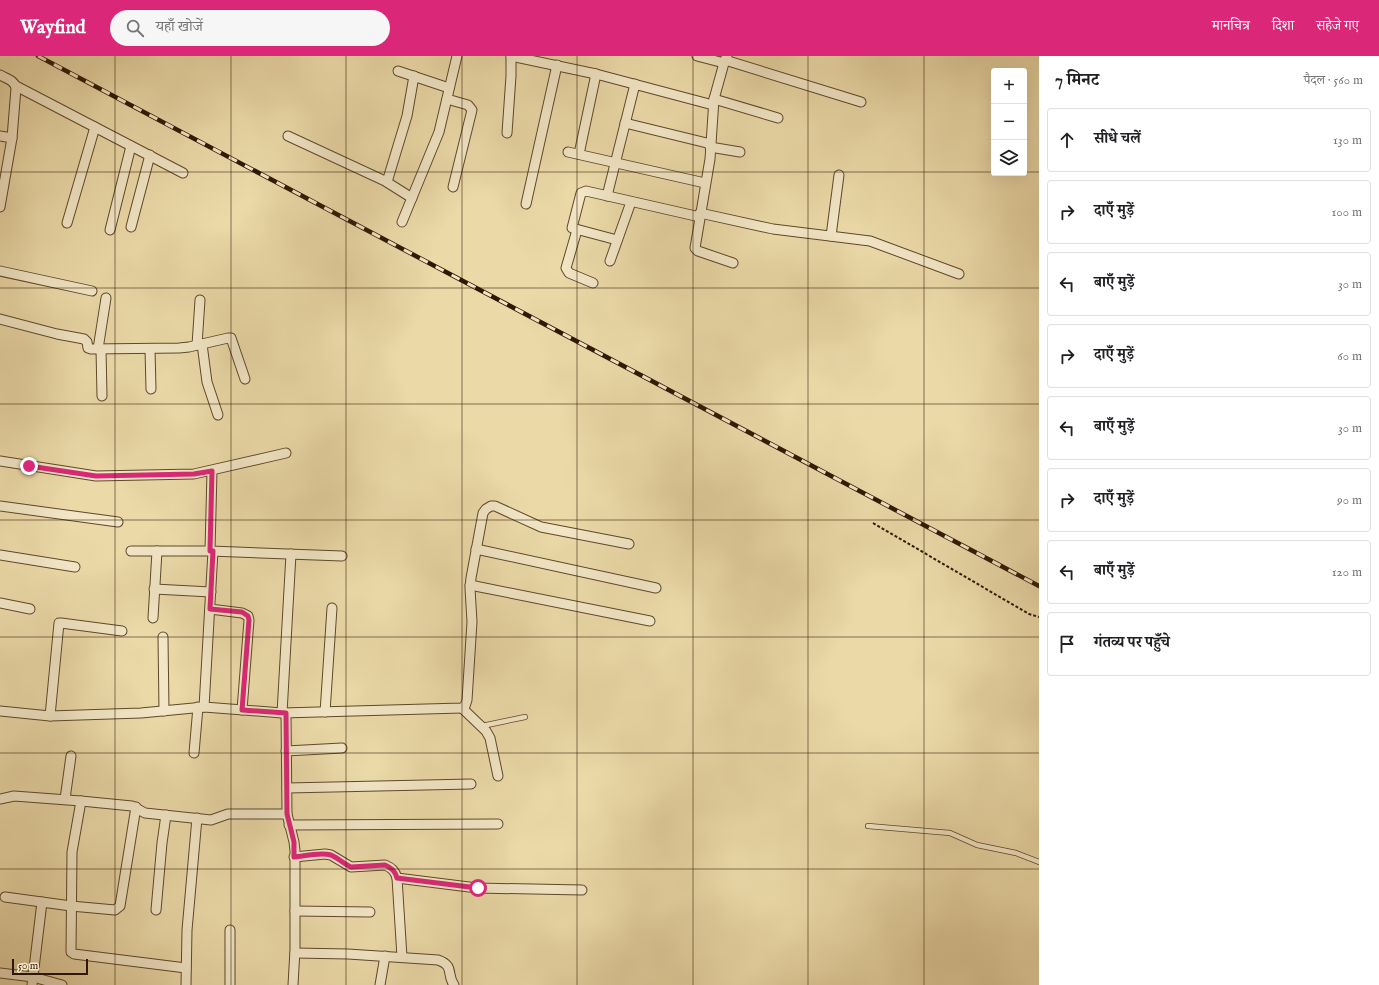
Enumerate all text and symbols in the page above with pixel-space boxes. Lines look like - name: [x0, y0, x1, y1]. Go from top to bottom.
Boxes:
- search box: [110, 10, 390, 46]
- text: Wayfind: [20, 16, 86, 40]
- icon: search: [124, 17, 146, 39]
- text: यहाँ खोजें: [156, 17, 203, 36]
- text: मानचित्र: [1212, 17, 1250, 35]
- text: दिशा: [1272, 17, 1294, 35]
- text: सहेजे गए: [1316, 17, 1359, 35]
- map controls: [991, 68, 1027, 176]
- button: +: [991, 68, 1027, 104]
- text: 7 मिनट: [1055, 70, 1099, 91]
- text: पैदल · 560 m: [1304, 72, 1363, 89]
- button: −: [991, 104, 1027, 140]
- icon: ahead: [1056, 129, 1078, 151]
- text: सीधे चलें: [1094, 129, 1141, 148]
- text: 130 m: [1333, 132, 1362, 149]
- button: layers: [991, 140, 1027, 176]
- icon: right: [1056, 201, 1078, 223]
- text: दाएँ मुड़ें: [1094, 201, 1134, 220]
- text: 100 m: [1332, 204, 1362, 221]
- icon: left: [1056, 273, 1078, 295]
- text: बाएँ मुड़ें: [1094, 273, 1134, 292]
- text: 30 m: [1338, 276, 1362, 293]
- icon: right: [1056, 345, 1078, 367]
- text: दाएँ मुड़ें: [1094, 345, 1134, 364]
- text: 60 m: [1337, 348, 1362, 365]
- icon: left: [1056, 417, 1078, 439]
- text: बाएँ मुड़ें: [1094, 417, 1134, 436]
- text: 30 m: [1338, 420, 1362, 437]
- route end: [20, 457, 38, 475]
- icon: right: [1056, 489, 1078, 511]
- text: दाएँ मुड़ें: [1094, 489, 1134, 508]
- text: 90 m: [1337, 492, 1362, 509]
- icon: left: [1056, 561, 1078, 583]
- text: बाएँ मुड़ें: [1094, 561, 1134, 580]
- text: 120 m: [1332, 564, 1362, 581]
- icon: arrive: [1056, 633, 1078, 655]
- text: गंतव्य पर पहुँचे: [1094, 633, 1170, 652]
- route start: [469, 879, 487, 897]
- scale bar: [12, 957, 88, 976]
- text: 50 m: [18, 959, 38, 973]

